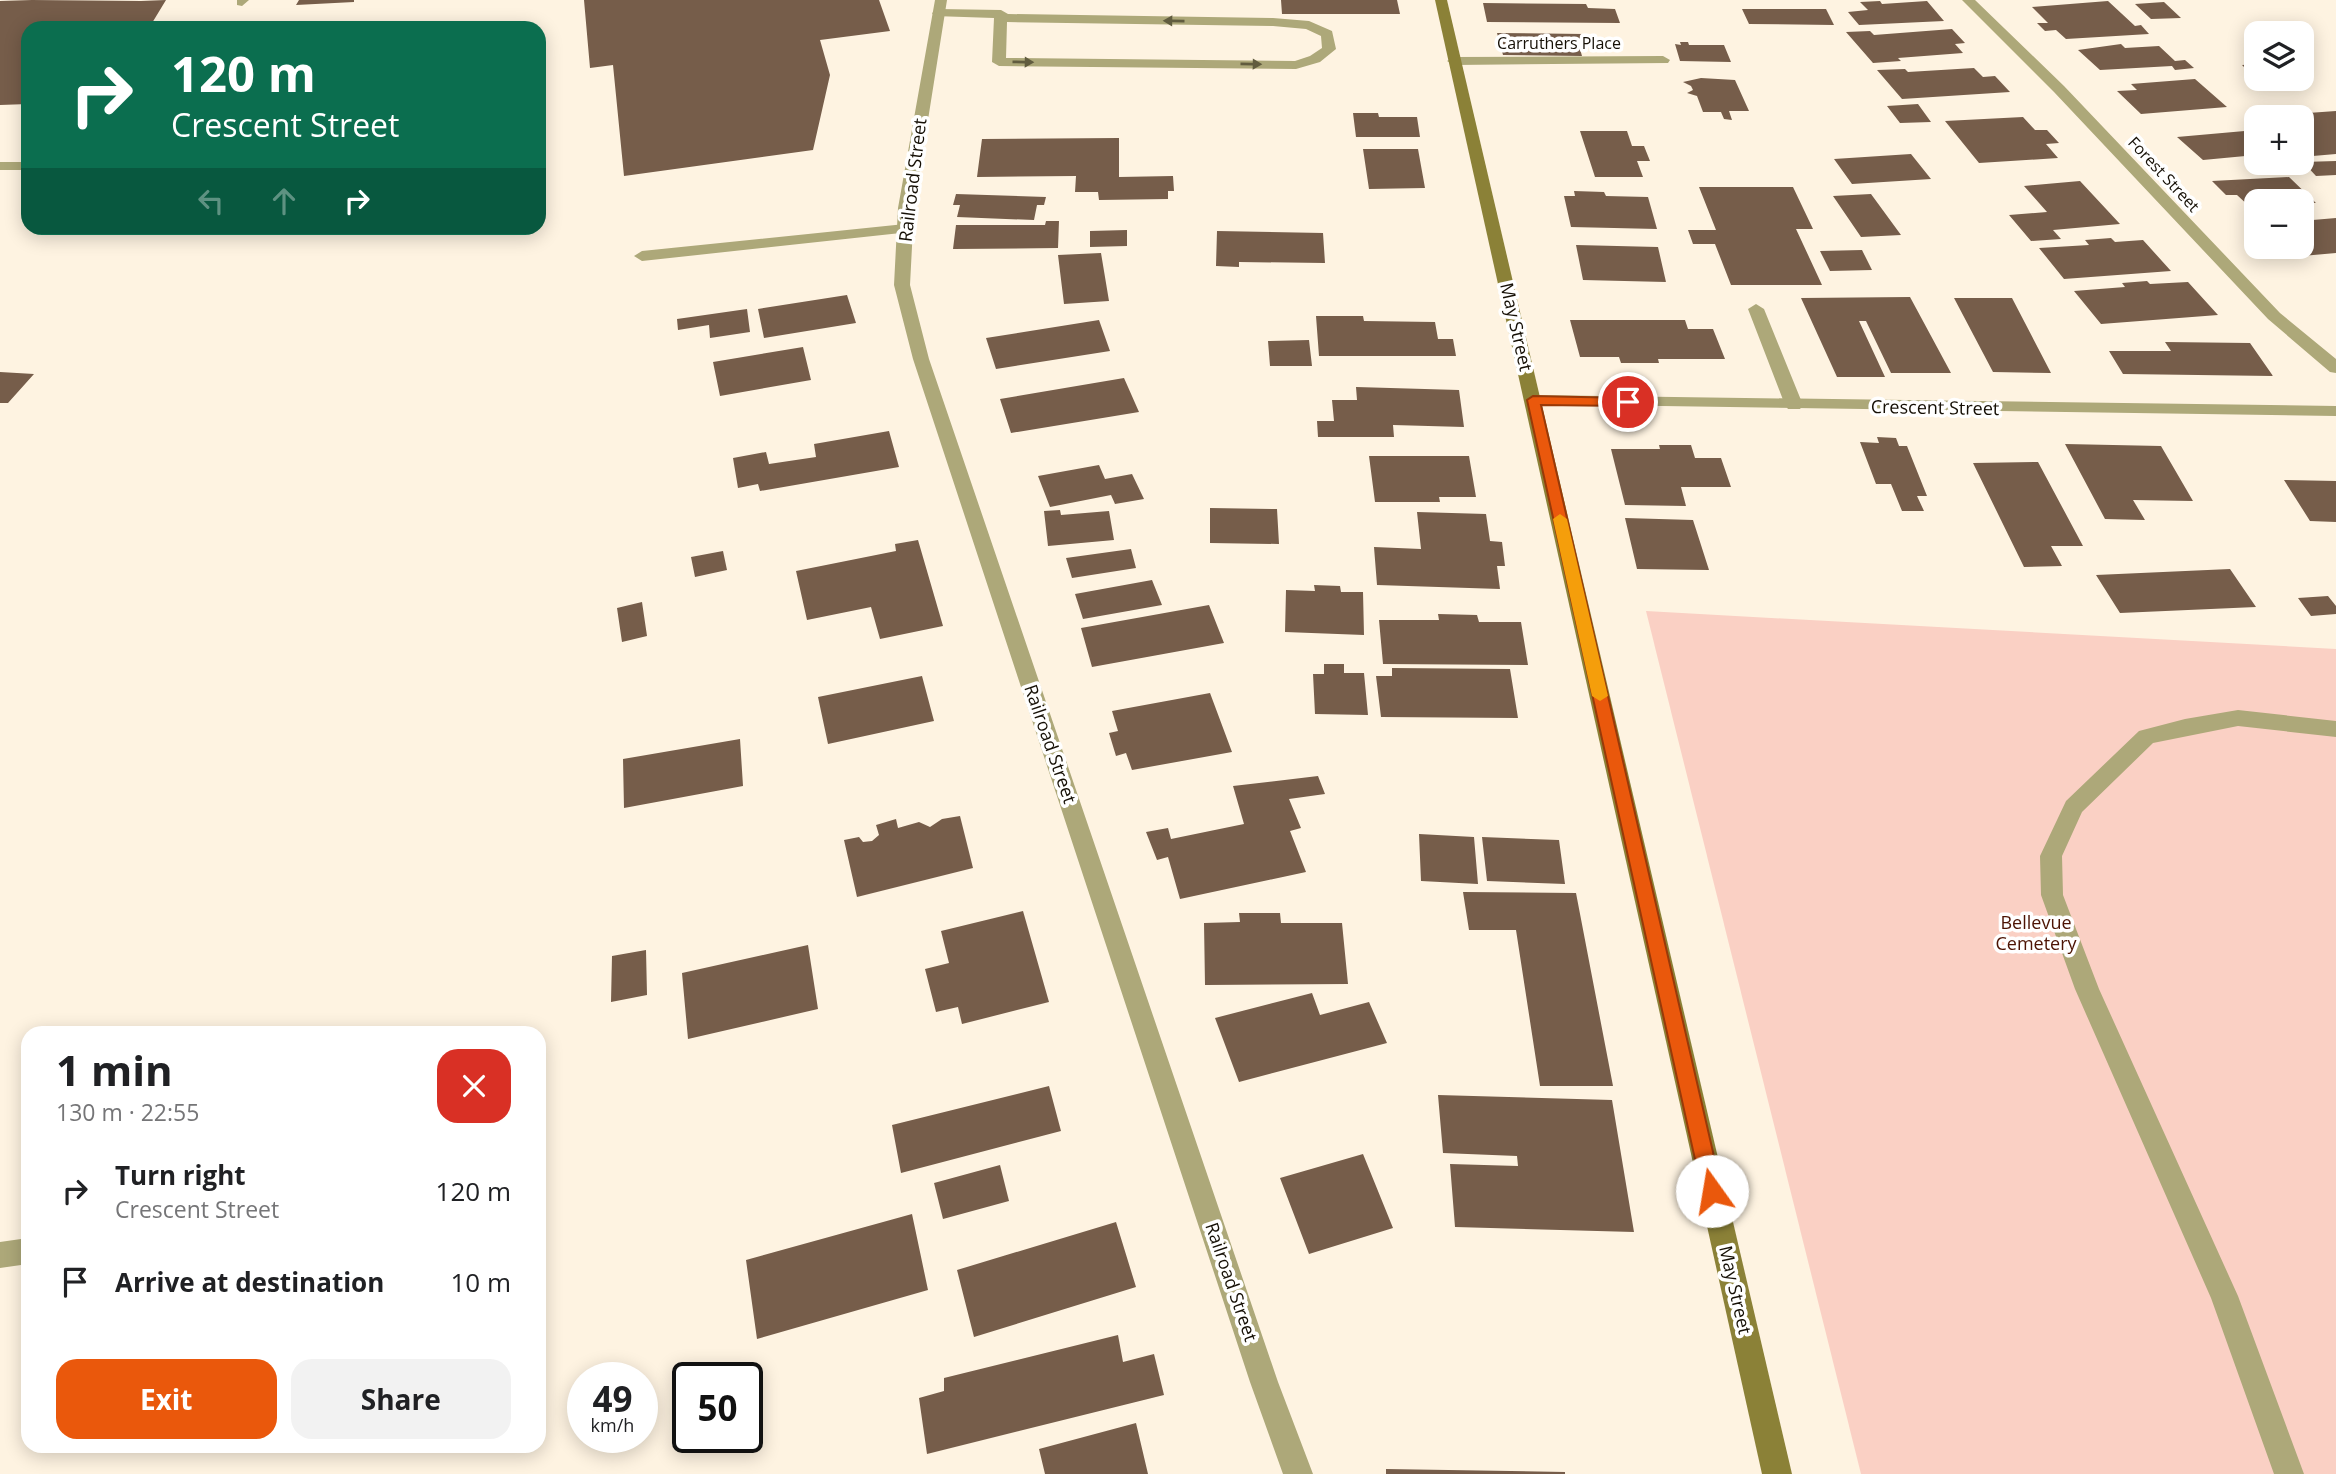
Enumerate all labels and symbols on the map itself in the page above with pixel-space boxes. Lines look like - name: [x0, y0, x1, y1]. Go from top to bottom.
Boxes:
- one-way arrow: [1163, 15, 1185, 26]
- street label: Carruthers Place: [1497, 32, 1621, 54]
- one-way arrow: [1012, 56, 1034, 68]
- one-way arrow: [1240, 59, 1262, 70]
- street label: Railroad Street: [893, 117, 931, 243]
- street label: Forest Street: [2123, 132, 2205, 217]
- street label: May Street: [1495, 280, 1539, 373]
- pin: [1598, 372, 1658, 432]
- street label: Crescent Street: [1871, 394, 1999, 420]
- street label: Railroad Street: [1019, 681, 1083, 806]
- park label: Bellevue Cemetery: [1995, 910, 2078, 955]
- position arrow: [1675, 1154, 1749, 1228]
- street label: Railroad Street: [1200, 1219, 1264, 1344]
- street label: May Street: [1714, 1243, 1758, 1336]
- speed limit sign: 50: [672, 1362, 763, 1453]

